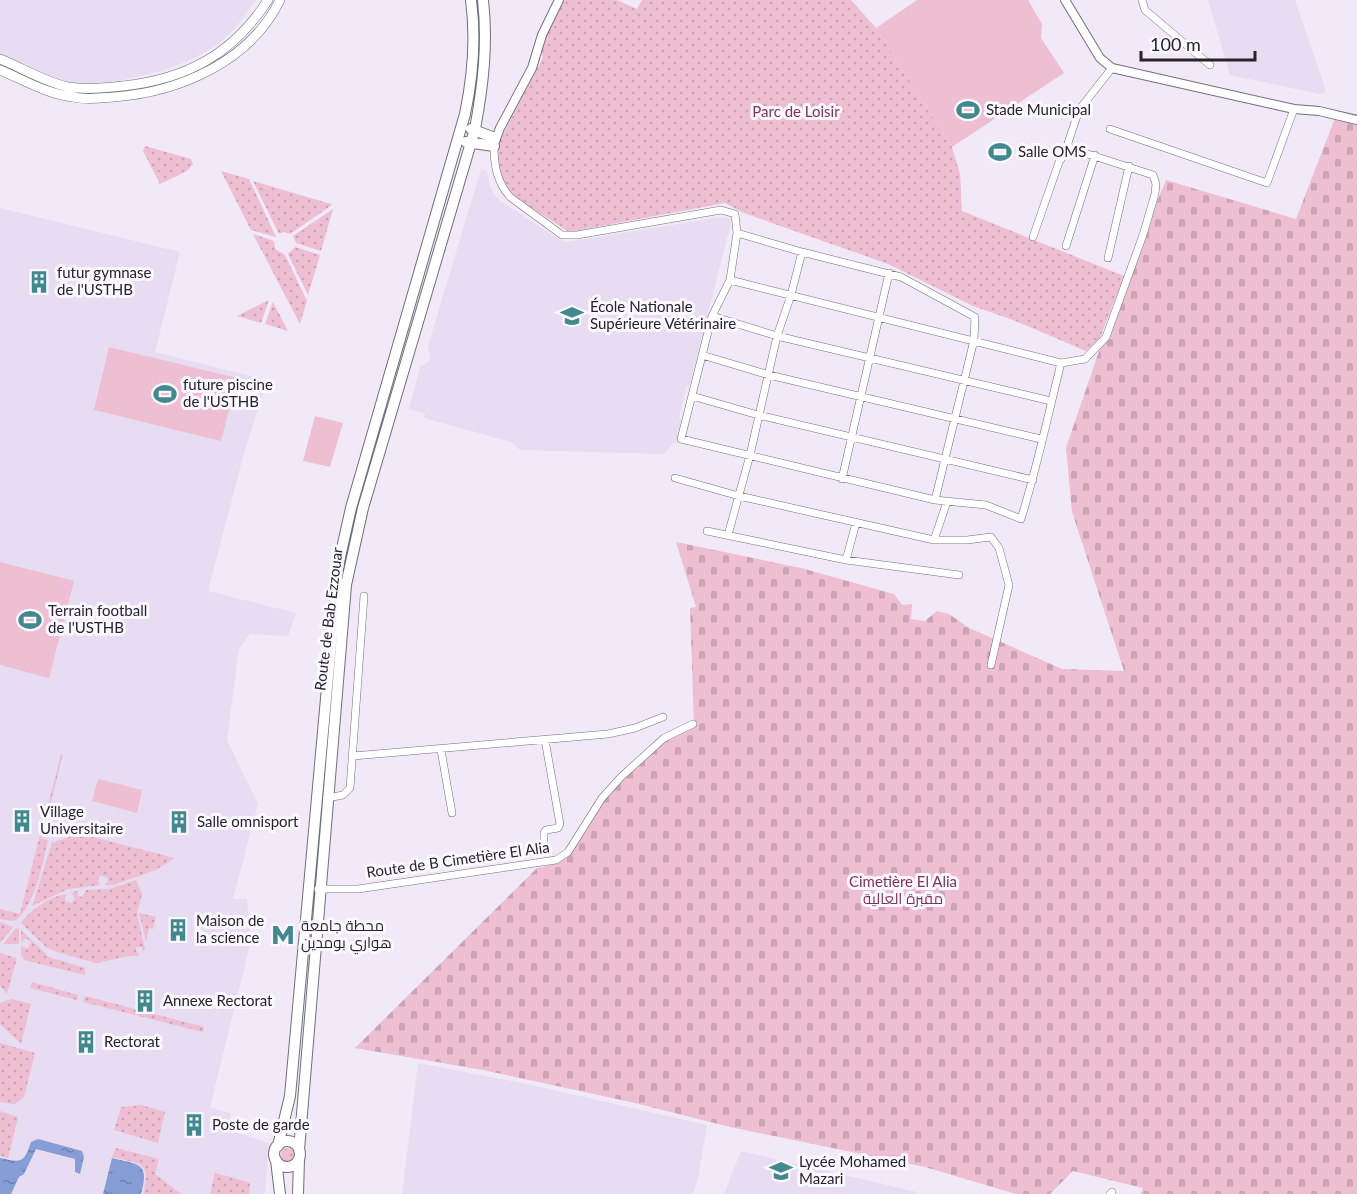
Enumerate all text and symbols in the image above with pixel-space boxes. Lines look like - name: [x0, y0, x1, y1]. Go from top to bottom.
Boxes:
- scale bar: [1141, 24, 1255, 62]
- text: 100 m: [1150, 33, 1201, 55]
- sports icon: Stade Municipal: [955, 97, 981, 123]
- place label: Stade Municipal: [986, 100, 1091, 118]
- park label: Parc de Loisir: [752, 102, 840, 120]
- sports icon: Salle OMS: [987, 139, 1013, 165]
- place label: Salle OMS: [1018, 142, 1086, 160]
- place label: futur gymnase de l'USTHB: [57, 263, 152, 298]
- building icon: futur gymnase de l'USTHB: [26, 269, 52, 295]
- place label: École Nationale Supérieure Vétérinaire: [590, 297, 736, 332]
- school or university icon: École Nationale Supérieure Vétérinaire: [559, 303, 585, 329]
- place label: future piscine de l'USTHB: [183, 375, 273, 410]
- sports icon: future piscine de l'USTHB: [152, 381, 178, 407]
- street label: Route de Bab Ezzouar: [310, 546, 346, 692]
- place label: Terrain football de l'USTHB: [48, 601, 147, 636]
- sports icon: Terrain football de l'USTHB: [17, 607, 43, 633]
- place label: Village Universitaire: [40, 802, 123, 837]
- building icon: Village Universitaire: [9, 808, 35, 834]
- building icon: Salle omnisport: [166, 809, 192, 835]
- place label: Salle omnisport: [197, 812, 299, 830]
- street label: Route de B Cimetière El Alia: [365, 837, 551, 881]
- park label: Cimetière El Alia مقبرة العالية: [849, 872, 957, 908]
- place label: Maison de la science: [196, 911, 264, 946]
- place label: محطة جامعة هواري بومدين: [301, 916, 392, 955]
- building icon: Maison de la science: [165, 917, 191, 943]
- metro station icon: محطة جامعة هواري بومدين: [270, 922, 296, 948]
- building icon: Annexe Rectorat: [132, 988, 158, 1014]
- place label: Annexe Rectorat: [163, 991, 273, 1009]
- building icon: Rectorat: [73, 1029, 99, 1055]
- place label: Rectorat: [104, 1032, 161, 1050]
- building icon: Poste de garde: [181, 1112, 207, 1138]
- place label: Poste de garde: [212, 1115, 310, 1133]
- place label: Lycée Mohamed Mazari: [799, 1152, 906, 1187]
- school or university icon: Lycée Mohamed Mazari: [768, 1158, 794, 1184]

